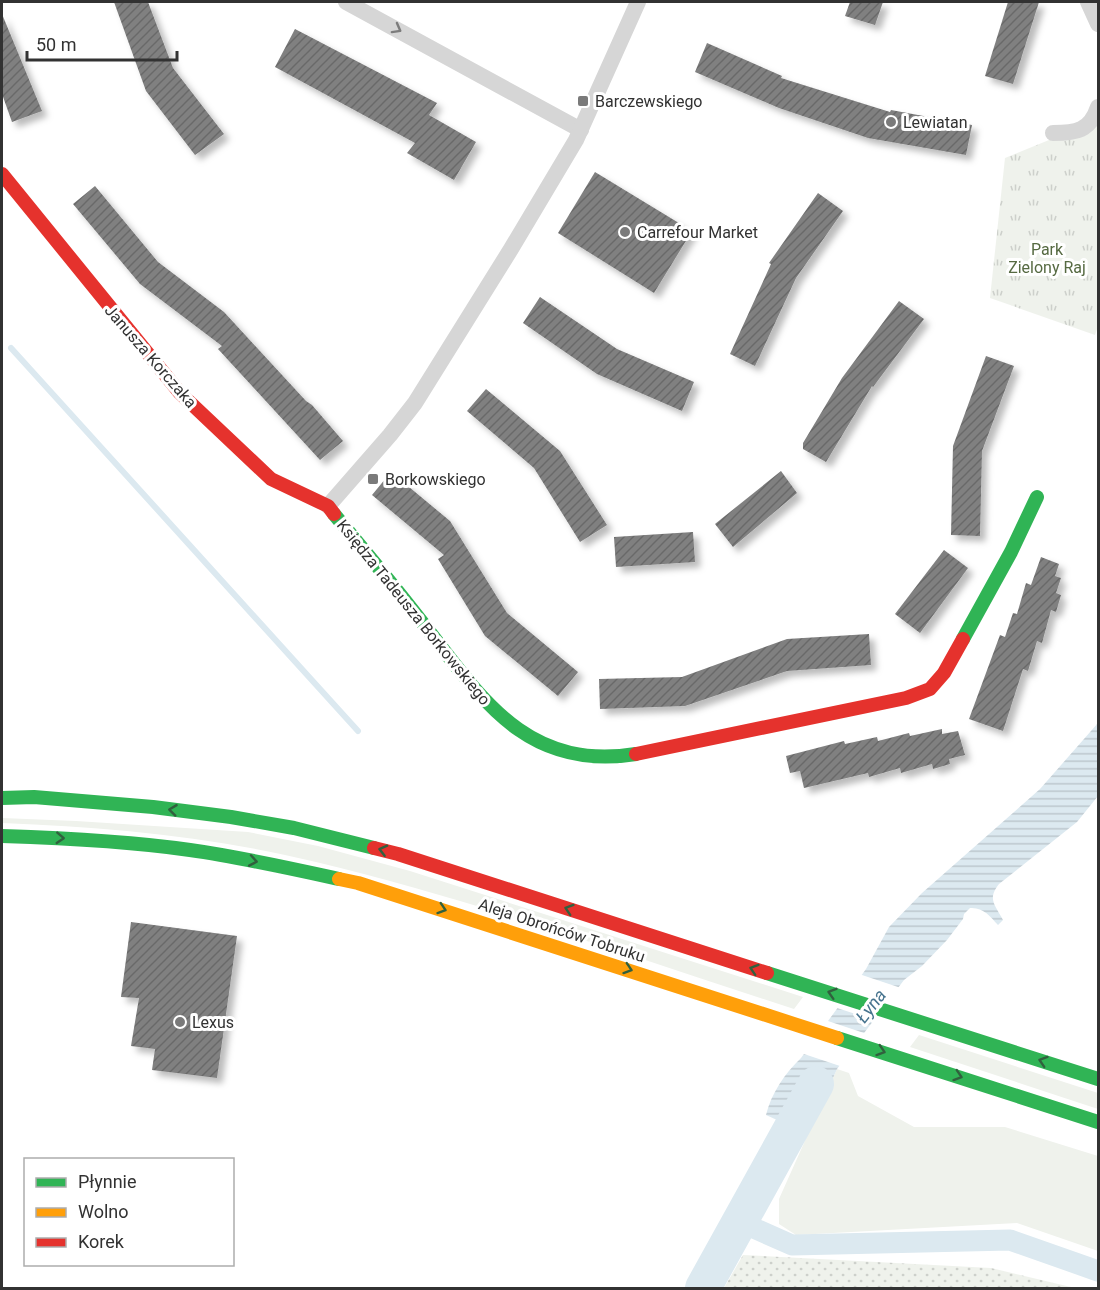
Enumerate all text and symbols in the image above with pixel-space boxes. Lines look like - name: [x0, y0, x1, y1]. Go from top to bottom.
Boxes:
- one-way arrow: [391, 22, 402, 34]
- scale bar: [27, 24, 177, 62]
- text: 50 m: [36, 34, 76, 55]
- place label: Barczewskiego: [595, 92, 703, 111]
- marker: Barczewskiego: [576, 94, 590, 108]
- place label: Lewiatan: [903, 113, 968, 132]
- marker: Lewiatan: [884, 115, 898, 129]
- place label: Carrefour Market: [637, 223, 758, 242]
- marker: Carrefour Market: [618, 225, 632, 239]
- park label: Park Zielony Raj: [1008, 240, 1086, 277]
- street label: Janusza Korczaka: [101, 301, 200, 412]
- place label: Borkowskiego: [385, 470, 486, 489]
- marker: Borkowskiego: [366, 472, 380, 486]
- street label: Księdza Tadeusza Borkowskiego: [333, 516, 494, 709]
- one-way arrow: [168, 804, 177, 816]
- one-way arrow: [55, 832, 64, 845]
- one-way arrow: [378, 844, 388, 857]
- one-way arrow: [248, 854, 258, 867]
- street label: Aleja Obrońców Tobruku: [476, 895, 647, 966]
- one-way arrow: [436, 902, 447, 914]
- one-way arrow: [564, 903, 575, 916]
- one-way arrow: [622, 962, 633, 974]
- one-way arrow: [749, 963, 760, 976]
- water label: Łyna: [851, 985, 890, 1027]
- one-way arrow: [827, 988, 838, 1000]
- place label: Lexus: [192, 1013, 234, 1032]
- marker: Lexus: [173, 1015, 187, 1029]
- one-way arrow: [875, 1044, 886, 1057]
- one-way arrow: [1038, 1056, 1049, 1068]
- one-way arrow: [952, 1069, 963, 1082]
- legend: [24, 1158, 234, 1266]
- text: Płynnie: [78, 1171, 137, 1192]
- text: Wolno: [78, 1201, 129, 1222]
- text: Korek: [78, 1231, 125, 1252]

